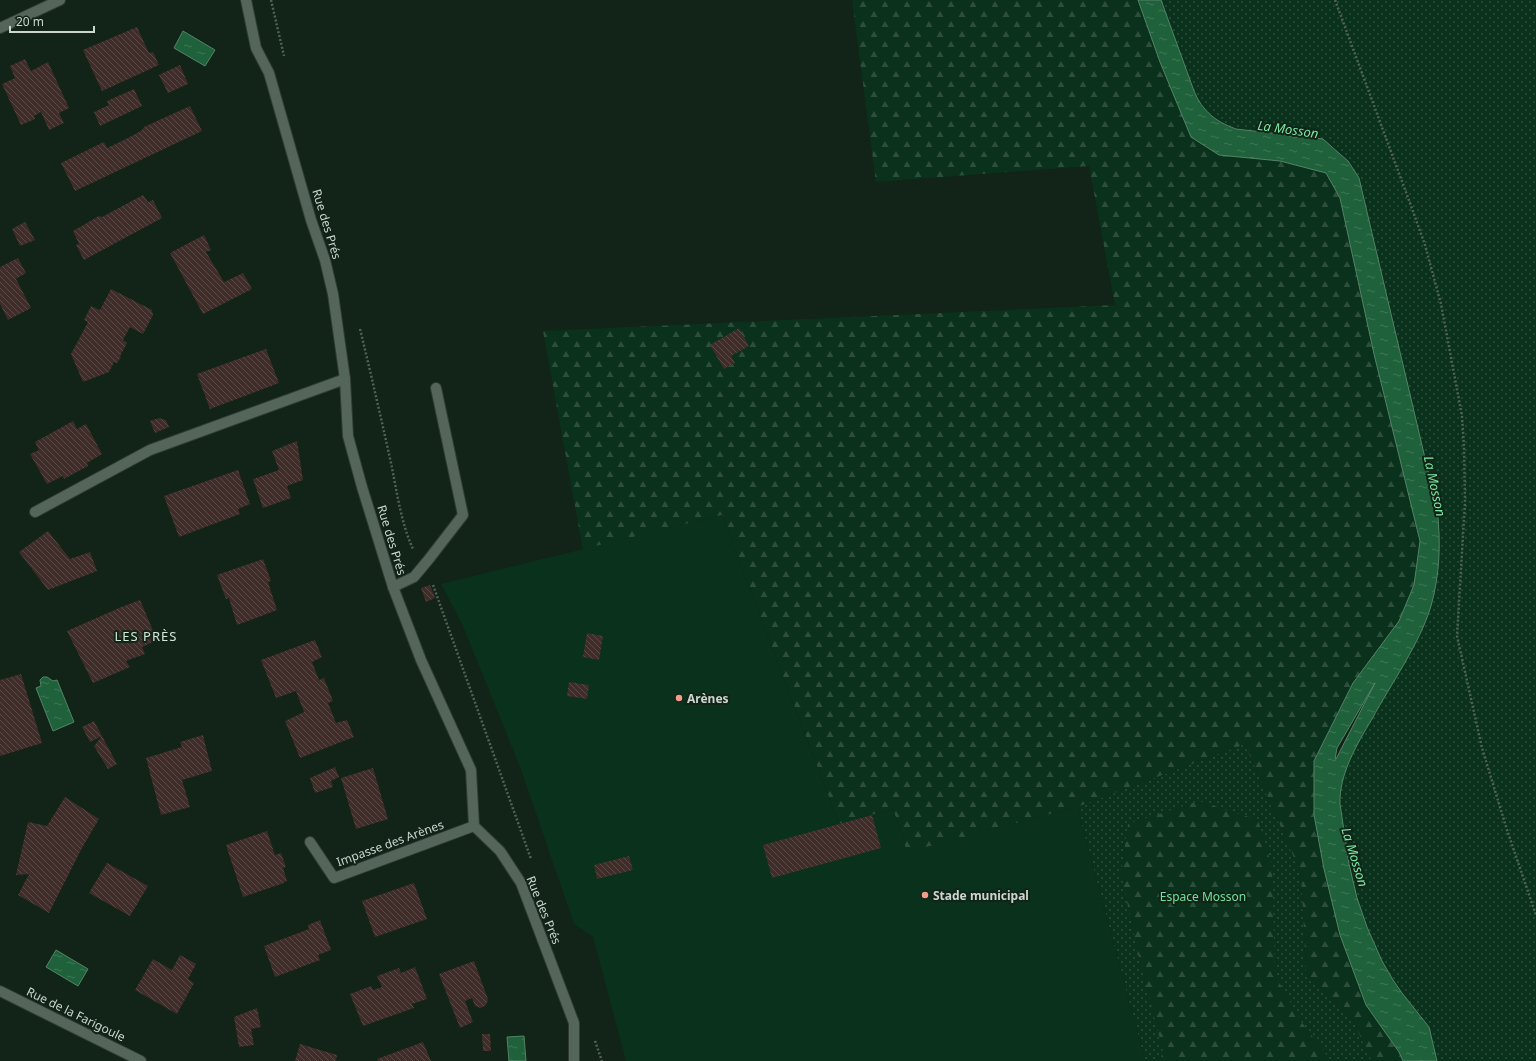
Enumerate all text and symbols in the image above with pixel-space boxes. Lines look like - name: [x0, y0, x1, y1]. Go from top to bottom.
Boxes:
- scale bar: [10, 8, 94, 34]
- text: 20 m: [16, 13, 44, 30]
- water label: La Mosson: [1256, 116, 1320, 142]
- street label: Rue des Prés: [308, 187, 346, 261]
- water label: La Mosson: [1420, 454, 1450, 518]
- street label: Rue des Prés: [373, 503, 411, 577]
- district label: LES PRÈS: [115, 627, 177, 645]
- place label: Arènes: [687, 690, 729, 707]
- marker: Arènes: [674, 693, 684, 703]
- street label: Impasse des Arènes: [334, 816, 446, 870]
- water label: La Mosson: [1337, 825, 1373, 889]
- street label: Rue des Prés: [523, 873, 566, 947]
- place label: Stade municipal: [933, 887, 1029, 904]
- park label: Espace Mosson: [1160, 888, 1246, 905]
- marker: Stade municipal: [920, 890, 930, 900]
- street label: Rue de la Farigoule: [24, 983, 128, 1045]

